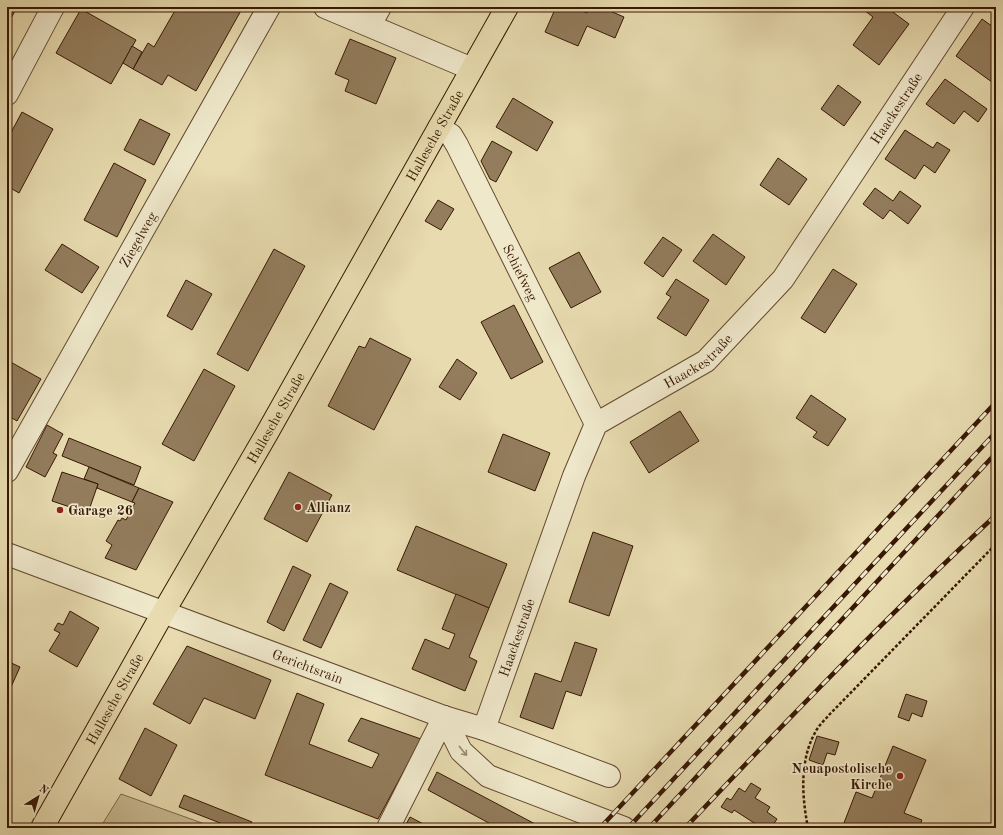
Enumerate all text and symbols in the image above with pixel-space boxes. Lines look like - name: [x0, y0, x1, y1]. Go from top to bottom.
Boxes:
- street label: Haackestraße: [868, 71, 925, 147]
- street label: Hallesche Straße: [404, 88, 467, 184]
- street label: Ziegelweg: [117, 209, 160, 270]
- street label: Schiefweg: [500, 242, 540, 304]
- street label: Haackestraße: [661, 332, 735, 392]
- street label: Hallesche Straße: [245, 370, 308, 466]
- place label: Allianz: [306, 501, 351, 515]
- marker: Allianz: [293, 502, 303, 512]
- place label: Garage 26: [68, 504, 133, 518]
- marker: Garage 26: [55, 505, 65, 515]
- street label: Haackestraße: [497, 597, 538, 679]
- street label: Gerichtsrain: [270, 647, 345, 687]
- street label: Hallesche Straße: [84, 652, 147, 748]
- one-way arrow: [458, 746, 467, 756]
- place label: Neuapostolische Kirche: [792, 762, 892, 792]
- marker: Neuapostolische Kirche: [895, 771, 905, 781]
- north arrow: [18, 777, 58, 817]
- text: N: [36, 783, 50, 797]

